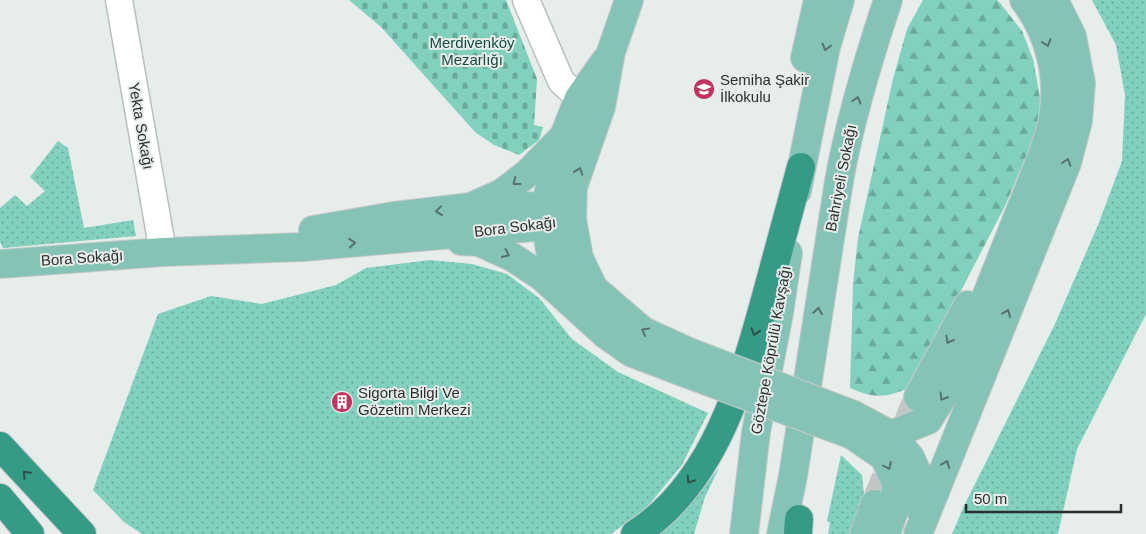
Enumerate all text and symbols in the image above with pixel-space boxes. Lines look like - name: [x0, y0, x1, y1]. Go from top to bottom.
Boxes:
- park label: Merdivenköy Mezarlığı: [429, 34, 515, 68]
- one-way arrow: [1041, 38, 1051, 46]
- one-way arrow: [821, 42, 832, 51]
- place label: Semiha Şakir İlkokulu: [720, 71, 809, 105]
- school or university icon: Semiha Şakir İlkokulu: [692, 77, 716, 101]
- street label: Yekta Sokağı: [125, 81, 157, 171]
- one-way arrow: [851, 95, 862, 104]
- street label: Bahriyeli Sokağı: [822, 123, 859, 233]
- one-way arrow: [1061, 159, 1071, 167]
- one-way arrow: [573, 167, 583, 176]
- one-way arrow: [512, 176, 522, 185]
- one-way arrow: [435, 205, 443, 216]
- street label: Bora Sokağı: [473, 213, 557, 240]
- one-way arrow: [348, 238, 356, 249]
- street label: Bora Sokağı: [40, 246, 124, 269]
- one-way arrow: [500, 248, 509, 258]
- street label: Göztepe Köprülü Kavşağı: [747, 264, 794, 436]
- one-way arrow: [812, 307, 823, 315]
- one-way arrow: [1000, 309, 1011, 318]
- one-way arrow: [641, 328, 650, 338]
- one-way arrow: [751, 328, 761, 336]
- one-way arrow: [945, 335, 955, 344]
- place label: Sigorta Bilgi Ve Gözetim Merkezi: [358, 384, 471, 418]
- building icon: Sigorta Bilgi Ve Gözetim Merkezi: [330, 390, 354, 414]
- one-way arrow: [940, 391, 949, 400]
- one-way arrow: [940, 460, 950, 469]
- one-way arrow: [882, 461, 892, 470]
- one-way arrow: [23, 470, 32, 479]
- one-way arrow: [687, 475, 697, 484]
- scale bar: [966, 482, 1121, 514]
- text: 50 m: [974, 490, 1007, 507]

